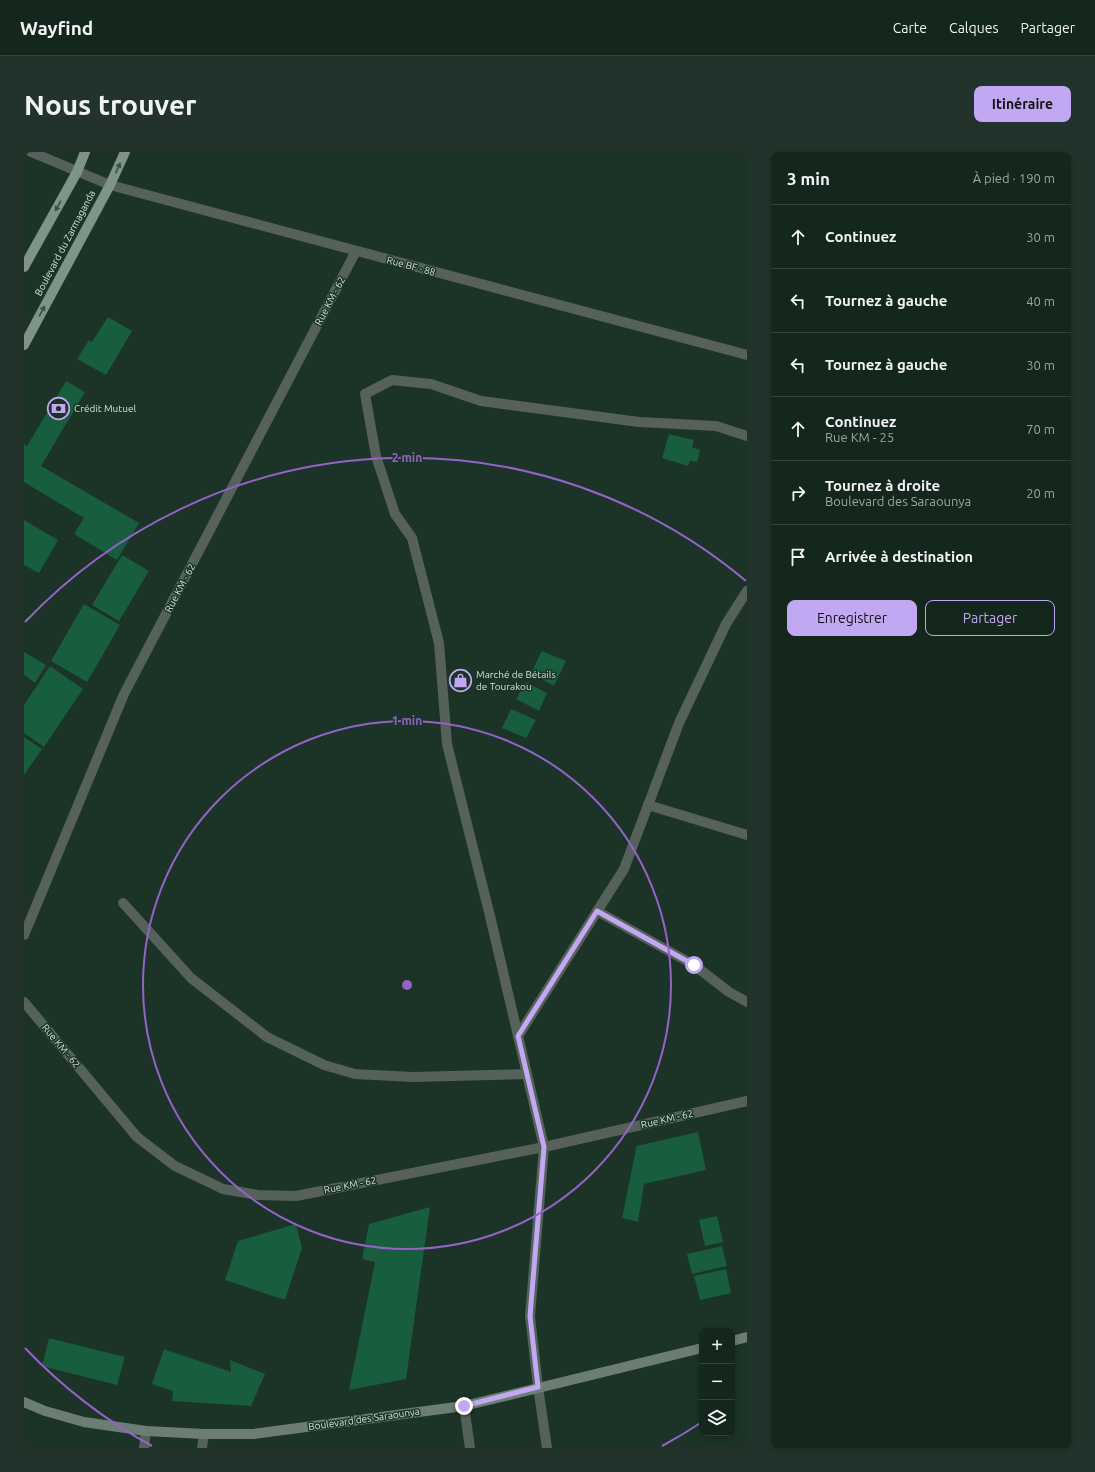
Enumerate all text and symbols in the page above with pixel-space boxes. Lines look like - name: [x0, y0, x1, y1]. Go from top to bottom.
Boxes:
- text: Wayfind: [20, 17, 93, 39]
- text: Carte: [893, 20, 927, 36]
- text: Calques: [949, 20, 998, 36]
- text: Partager: [1020, 20, 1075, 36]
- button: Itinéraire: [974, 86, 1071, 122]
- text: Nous trouver: [24, 89, 197, 120]
- one-way arrow: [115, 162, 121, 174]
- text: 3 min: [787, 169, 830, 188]
- text: À pied · 190 m: [973, 171, 1055, 185]
- street label: Boulevard du Zarmaganda: [32, 188, 98, 298]
- one-way arrow: [54, 200, 61, 212]
- icon: ahead: [787, 226, 809, 248]
- text: Continuez: [825, 228, 896, 245]
- text: 30 m: [1026, 230, 1055, 244]
- street label: Rue BF - 88: [385, 254, 437, 278]
- street label: Rue KM - 62: [313, 275, 347, 327]
- icon: left: [787, 290, 809, 312]
- text: Tournez à gauche: [825, 292, 948, 309]
- text: 40 m: [1026, 294, 1055, 308]
- one-way arrow: [39, 305, 46, 317]
- icon: left: [787, 354, 809, 376]
- text: Tournez à gauche: [825, 356, 948, 373]
- text: 30 m: [1026, 358, 1055, 372]
- bank icon: Crédit Mutuel: [45, 395, 71, 421]
- place label: Crédit Mutuel: [74, 403, 136, 414]
- text: Continuez: [825, 413, 896, 430]
- icon: ahead: [787, 418, 809, 440]
- text: 70 m: [1026, 422, 1055, 436]
- text: Rue KM - 25: [825, 430, 894, 444]
- text: 2 min: [392, 451, 422, 464]
- text: Tournez à droite: [825, 477, 940, 494]
- icon: right: [787, 482, 809, 504]
- text: 20 m: [1026, 486, 1055, 500]
- text: Boulevard des Saraounya: [825, 494, 971, 508]
- icon: arrive: [787, 546, 809, 568]
- text: Arrivée à destination: [825, 548, 973, 565]
- street label: Rue KM - 62: [163, 562, 197, 614]
- button: Enregistrer: [787, 600, 917, 636]
- button: Partager: [925, 600, 1055, 636]
- shop icon: Marché de Bétails de Tourakou: [447, 667, 473, 693]
- place label: Marché de Bétails de Tourakou: [476, 669, 556, 692]
- text: 1 min: [392, 714, 422, 727]
- route start: [685, 956, 703, 974]
- centre of rings: [400, 978, 414, 992]
- street label: Rue KM - 62: [40, 1022, 82, 1070]
- street label: Rue KM - 62: [640, 1108, 694, 1130]
- street label: Rue KM - 62: [323, 1175, 377, 1195]
- map controls: [699, 1328, 735, 1436]
- button: +: [699, 1328, 735, 1364]
- button: −: [699, 1364, 735, 1400]
- route end: [455, 1397, 473, 1415]
- button: layers: [699, 1400, 735, 1436]
- street label: Boulevard des Saraounya: [308, 1406, 420, 1432]

